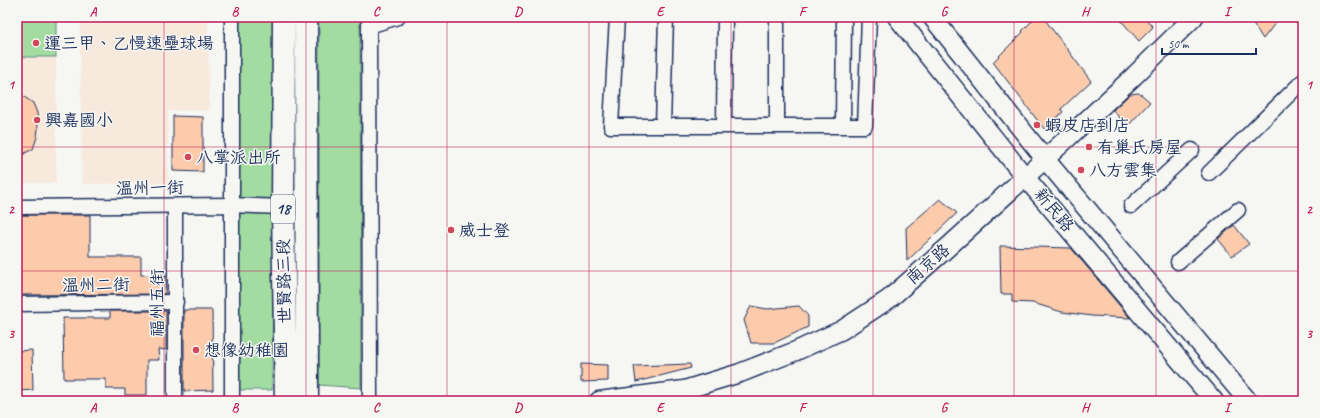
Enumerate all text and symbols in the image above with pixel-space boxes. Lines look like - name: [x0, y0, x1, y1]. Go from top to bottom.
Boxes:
- text: A: [90, 4, 98, 20]
- text: B: [232, 4, 240, 20]
- text: C: [373, 4, 381, 20]
- text: D: [514, 4, 523, 20]
- text: E: [657, 4, 666, 20]
- text: F: [799, 4, 808, 20]
- text: G: [941, 4, 949, 20]
- text: H: [1081, 4, 1091, 20]
- text: I: [1224, 4, 1233, 20]
- scale bar: [1162, 30, 1256, 56]
- place label: 運三甲、乙慢速壘球場: [44, 33, 214, 54]
- text: 50 m: [1168, 36, 1190, 52]
- marker: 運三甲、乙慢速壘球場: [31, 38, 41, 48]
- text: 1: [8, 77, 16, 93]
- text: 1: [1306, 77, 1314, 93]
- place label: 興嘉國小: [45, 110, 113, 131]
- marker: 興嘉國小: [32, 115, 42, 125]
- place label: 蝦皮店到店: [1045, 115, 1130, 136]
- marker: 蝦皮店到店: [1032, 120, 1042, 130]
- place label: 有巢氏房屋: [1097, 137, 1182, 158]
- marker: 有巢氏房屋: [1084, 142, 1094, 152]
- place label: 八掌派出所: [196, 147, 281, 168]
- marker: 八掌派出所: [183, 152, 193, 162]
- place label: 八方雲集: [1089, 160, 1157, 181]
- marker: 八方雲集: [1076, 165, 1086, 175]
- street label: 溫州一街: [116, 177, 184, 199]
- street label: 新民路: [1030, 184, 1078, 236]
- road number: 18: [271, 195, 295, 223]
- text: 2: [8, 202, 15, 218]
- text: 2: [1306, 202, 1313, 218]
- place label: 威士登: [459, 220, 510, 241]
- marker: 威士登: [446, 225, 456, 235]
- street label: 世賢路三段: [273, 238, 295, 324]
- street label: 南京路: [902, 239, 954, 289]
- street label: 福州五街: [147, 269, 168, 337]
- street label: 溫州二街: [62, 274, 130, 296]
- text: 3: [8, 326, 15, 342]
- text: 3: [1306, 326, 1313, 342]
- place label: 想像幼稚園: [204, 340, 289, 361]
- marker: 想像幼稚園: [191, 345, 201, 355]
- text: A: [90, 400, 98, 416]
- text: B: [232, 400, 240, 416]
- text: C: [373, 400, 381, 416]
- text: D: [514, 400, 523, 416]
- text: E: [657, 400, 666, 416]
- text: F: [799, 400, 808, 416]
- text: G: [941, 400, 949, 416]
- text: H: [1081, 400, 1091, 416]
- text: I: [1224, 400, 1233, 416]

